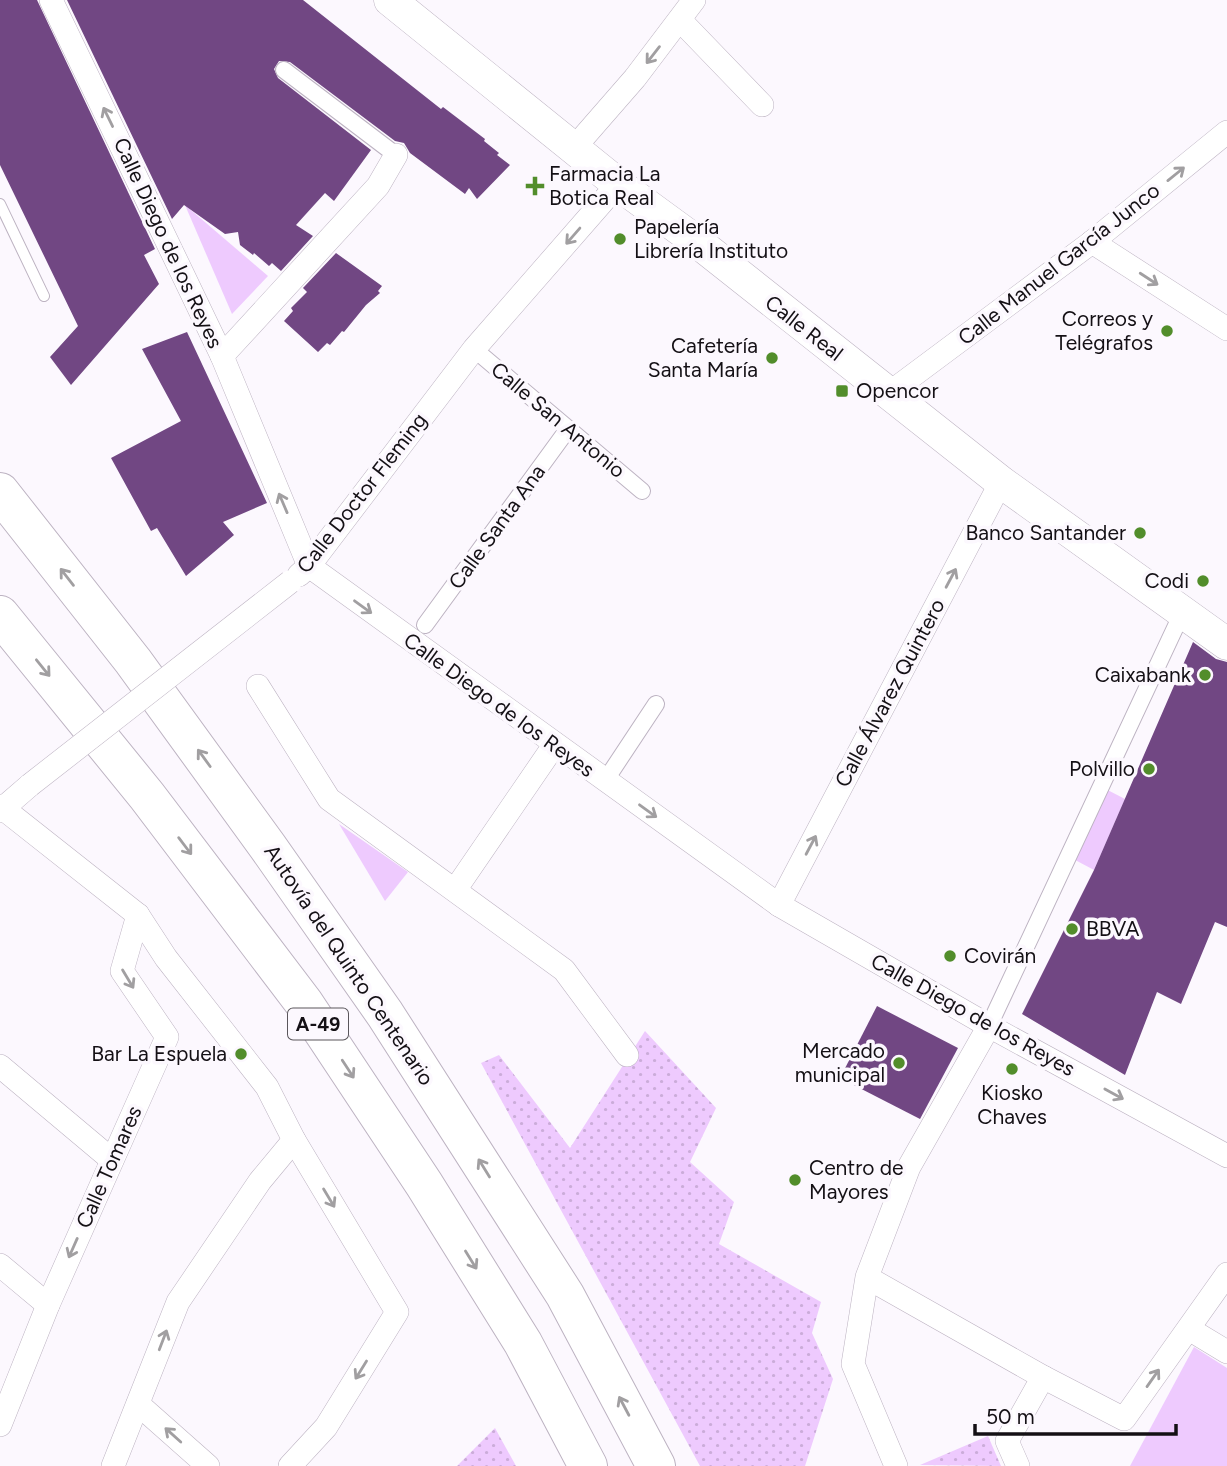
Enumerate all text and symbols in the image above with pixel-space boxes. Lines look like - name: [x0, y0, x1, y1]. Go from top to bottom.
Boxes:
- one-way arrow: [646, 45, 661, 63]
- one-way arrow: [101, 107, 114, 128]
- street label: Calle Diego de los Reyes: [109, 134, 228, 352]
- place label: Farmacia La Botica Real: [549, 161, 660, 210]
- one-way arrow: [1166, 166, 1184, 181]
- street label: Calle Manuel García Junco: [953, 177, 1164, 350]
- marker: Farmacia La Botica Real: [527, 178, 543, 194]
- place label: Papelería Librería Instituto: [634, 214, 788, 263]
- one-way arrow: [565, 227, 581, 245]
- marker: Papelería Librería Instituto: [612, 231, 628, 247]
- one-way arrow: [1139, 273, 1159, 287]
- street label: Calle Real: [760, 290, 848, 366]
- place label: Correos y Telégrafos: [1055, 306, 1153, 355]
- marker: Correos y Telégrafos: [1159, 323, 1175, 339]
- place label: Cafetería Santa María: [648, 333, 758, 382]
- marker: Cafetería Santa María: [764, 350, 780, 366]
- street label: Calle San Antonio: [486, 356, 630, 483]
- place label: Opencor: [856, 378, 939, 403]
- marker: Opencor: [834, 383, 850, 399]
- street label: Calle Doctor Fleming: [291, 408, 432, 578]
- street label: Calle Santa Ana: [443, 460, 550, 594]
- one-way arrow: [275, 493, 288, 514]
- place label: Banco Santander: [966, 520, 1126, 545]
- marker: Banco Santander: [1132, 525, 1148, 541]
- one-way arrow: [60, 568, 75, 586]
- one-way arrow: [944, 568, 958, 589]
- place label: Codi: [1145, 568, 1189, 593]
- marker: Codi: [1195, 573, 1211, 589]
- street label: Calle Álvarez Quintero: [829, 594, 950, 791]
- one-way arrow: [353, 600, 372, 614]
- street label: Calle Diego de los Reyes: [399, 627, 599, 782]
- one-way arrow: [36, 658, 51, 676]
- place label: Caixabank: [1095, 662, 1192, 687]
- marker: Caixabank: [1197, 667, 1213, 683]
- one-way arrow: [197, 749, 211, 768]
- place label: Polvillo: [1069, 756, 1135, 781]
- marker: Polvillo: [1141, 761, 1157, 777]
- one-way arrow: [638, 804, 657, 818]
- one-way arrow: [805, 835, 818, 856]
- one-way arrow: [177, 836, 192, 855]
- street label: Autovía del Quinto Centenario: [259, 840, 440, 1090]
- place label: BBVA: [1086, 916, 1140, 941]
- marker: BBVA: [1064, 921, 1080, 937]
- place label: Covirán: [964, 943, 1036, 968]
- street label: Calle Diego de los Reyes: [867, 948, 1080, 1081]
- marker: Covirán: [942, 948, 958, 964]
- one-way arrow: [121, 969, 135, 989]
- road number: A-49: [288, 1008, 348, 1040]
- place label: Mercado municipal: [795, 1038, 885, 1087]
- place label: Bar La Espuela: [91, 1041, 227, 1066]
- marker: Bar La Espuela: [233, 1046, 249, 1062]
- marker: Mercado municipal: [891, 1055, 907, 1071]
- one-way arrow: [340, 1059, 355, 1078]
- marker: Kiosko Chaves: [1004, 1061, 1020, 1077]
- place label: Kiosko Chaves: [977, 1080, 1047, 1129]
- one-way arrow: [1103, 1088, 1124, 1101]
- street label: Calle Tomares: [70, 1102, 147, 1232]
- place label: Centro de Mayores: [809, 1155, 904, 1204]
- one-way arrow: [476, 1158, 490, 1178]
- marker: Centro de Mayores: [787, 1172, 803, 1188]
- one-way arrow: [322, 1188, 336, 1208]
- one-way arrow: [66, 1237, 79, 1259]
- one-way arrow: [465, 1250, 479, 1270]
- one-way arrow: [157, 1330, 170, 1352]
- one-way arrow: [353, 1360, 367, 1380]
- one-way arrow: [1146, 1369, 1161, 1388]
- scale bar: [975, 1392, 1176, 1436]
- one-way arrow: [617, 1396, 630, 1417]
- text: 50 m: [986, 1404, 1035, 1429]
- one-way arrow: [164, 1427, 182, 1443]

